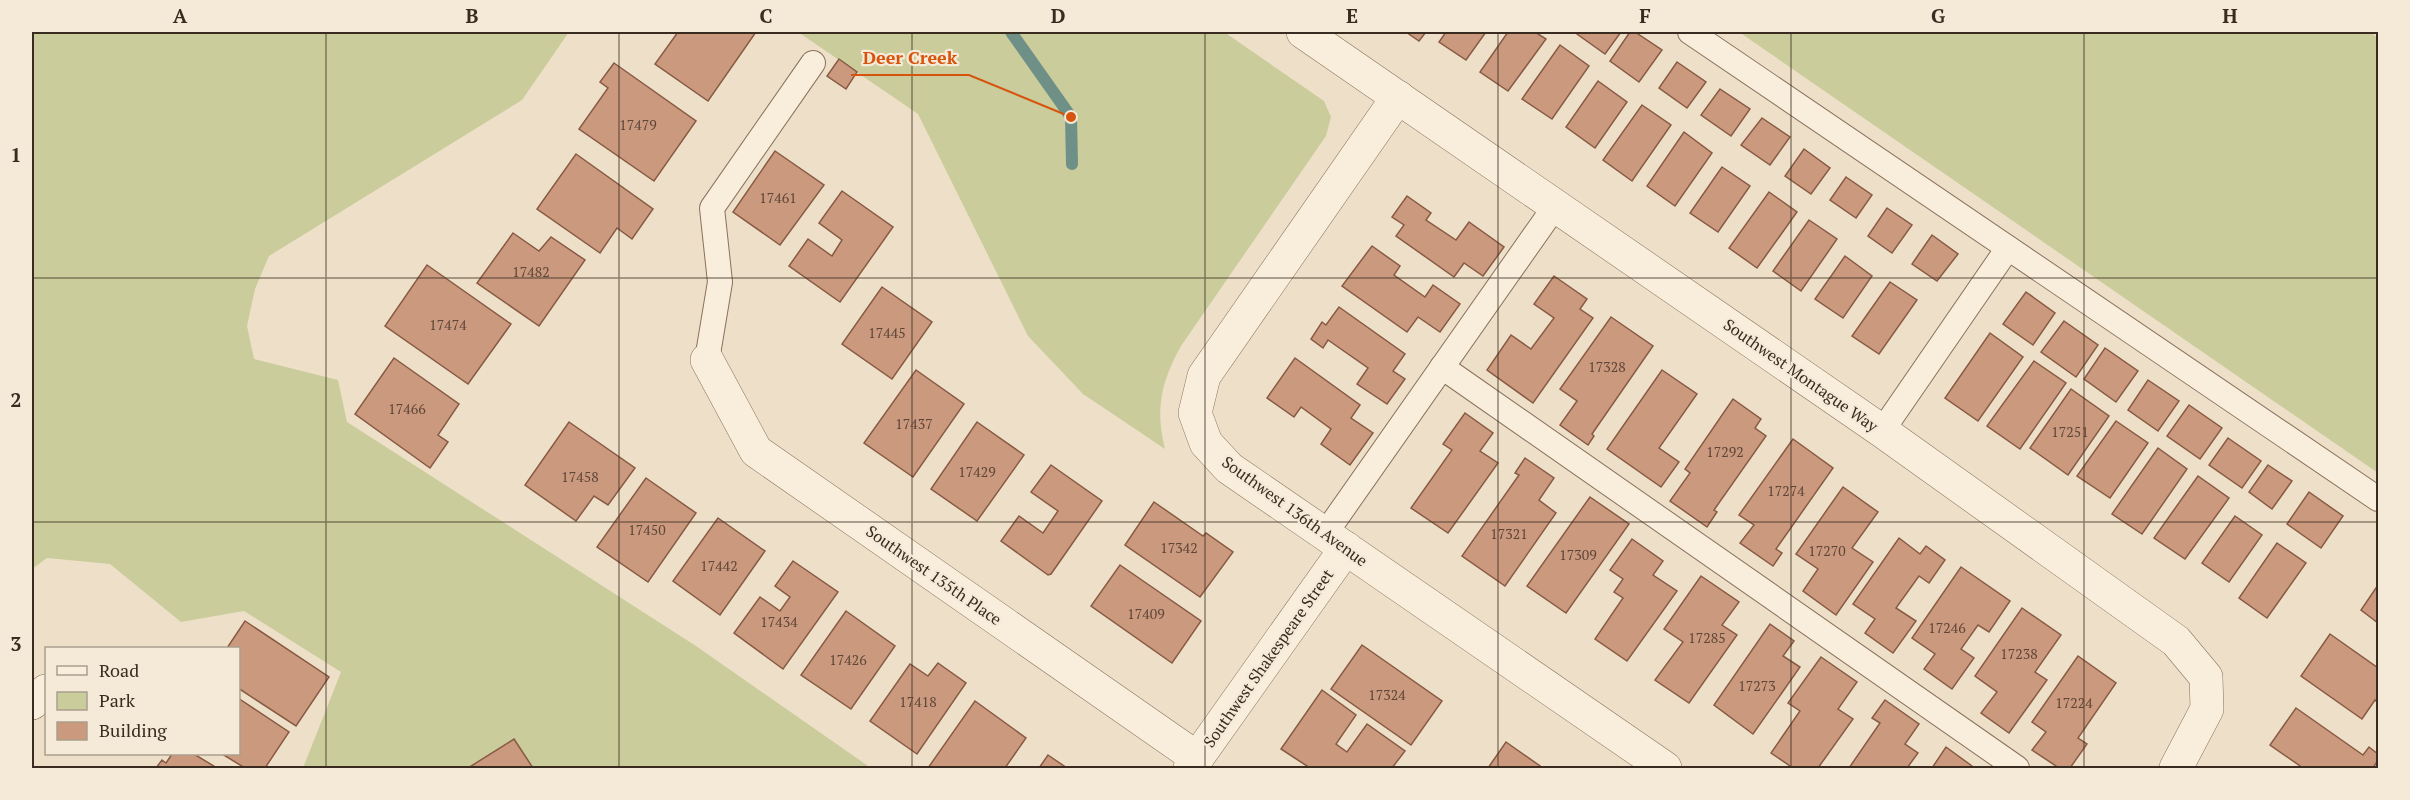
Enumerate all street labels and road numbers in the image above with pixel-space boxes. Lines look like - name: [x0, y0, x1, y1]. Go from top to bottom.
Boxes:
- street label: Southwest Montague Way: [1719, 313, 1883, 437]
- street label: Southwest 136th Avenue: [1218, 451, 1372, 571]
- street label: Southwest 135th Place: [862, 520, 1006, 630]
- street label: Southwest Shakespeare Street: [1198, 564, 1338, 752]

